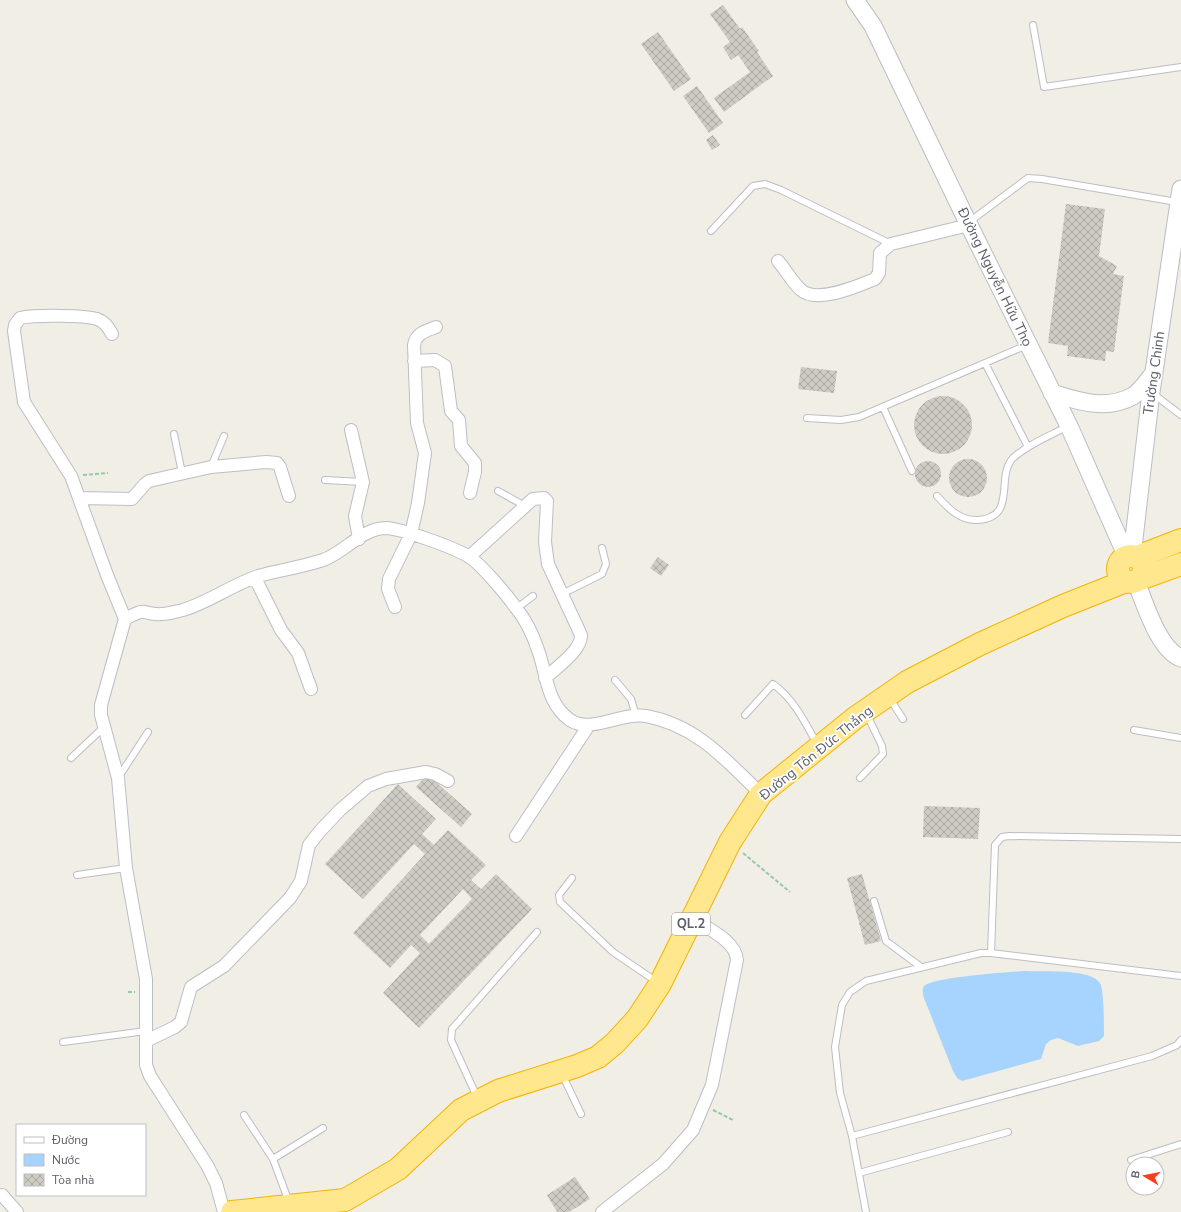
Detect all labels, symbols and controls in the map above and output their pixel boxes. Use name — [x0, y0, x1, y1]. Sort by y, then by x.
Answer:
street label: Đường Nguyễn Hữu Thọ — [953, 203, 1037, 350]
street label: Trường Chinh — [1139, 330, 1169, 416]
street label: Đường Tôn Đức Thắng — [755, 701, 877, 805]
road number: QL.2 — [672, 913, 710, 935]
legend — [16, 1124, 146, 1196]
text: Đường — [51, 1132, 88, 1148]
text: Nước — [52, 1152, 80, 1168]
north arrow — [1125, 1156, 1165, 1196]
text: B — [1128, 1169, 1144, 1179]
text: Tòa nhà — [52, 1172, 94, 1188]

